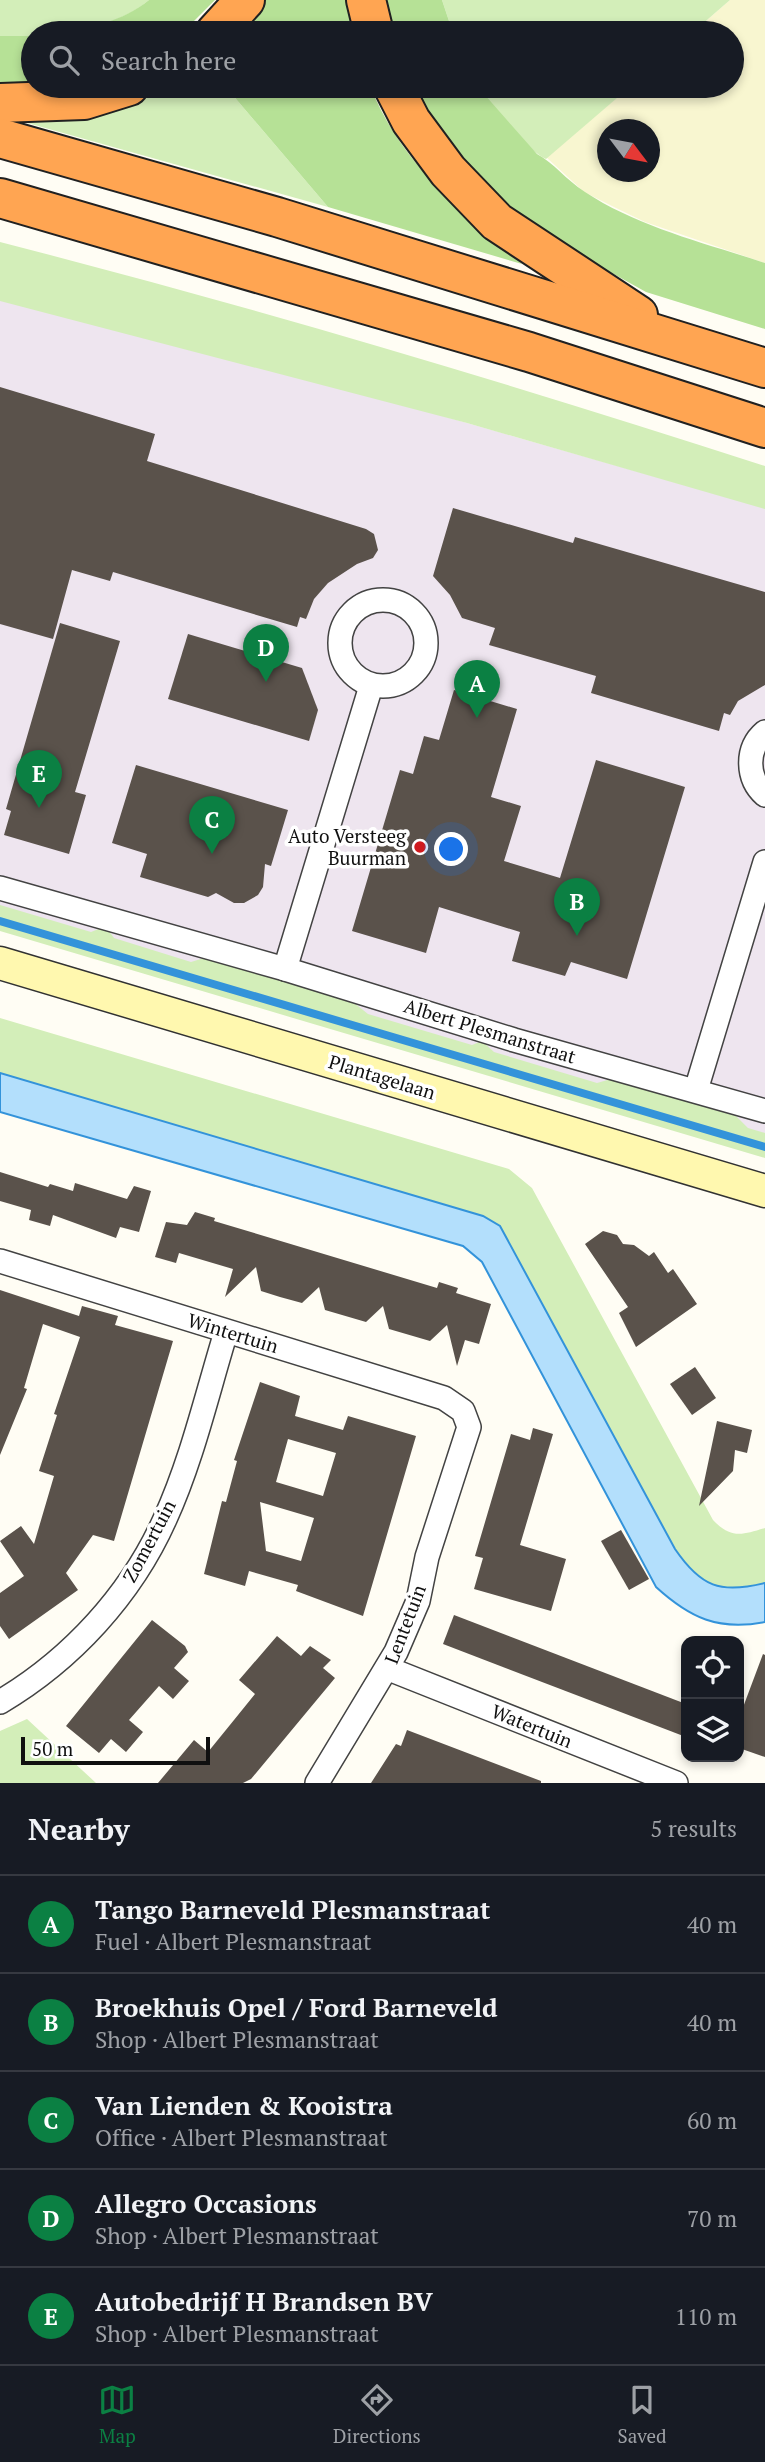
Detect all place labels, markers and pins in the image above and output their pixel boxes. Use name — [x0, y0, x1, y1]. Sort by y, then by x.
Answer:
pin: D — [243, 624, 289, 682]
pin: A — [454, 660, 500, 718]
pin: E — [16, 750, 62, 808]
pin: C — [189, 796, 235, 854]
place label: Auto Versteeg Buurman — [288, 823, 407, 870]
marker: Auto Versteeg Buurman — [412, 839, 428, 855]
pin: B — [554, 878, 600, 936]

